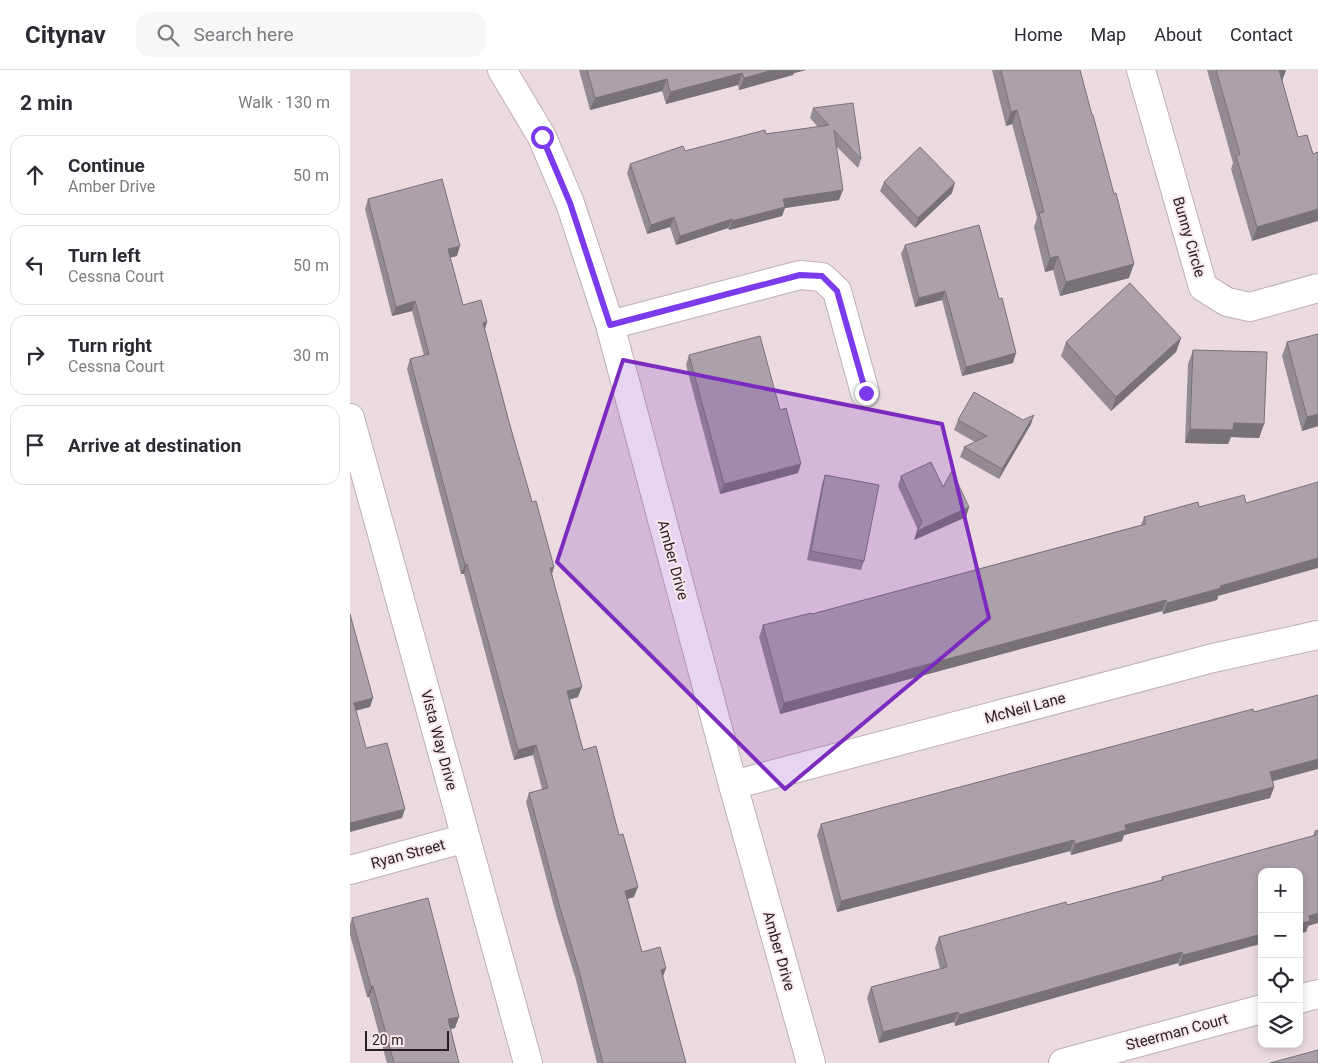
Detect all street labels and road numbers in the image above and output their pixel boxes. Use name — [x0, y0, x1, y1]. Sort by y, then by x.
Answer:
street label: Bunny Circle — [1169, 195, 1209, 279]
street label: Amber Drive — [654, 518, 692, 602]
street label: Vista Way Drive — [417, 688, 461, 792]
street label: McNeil Lane — [983, 689, 1068, 727]
street label: Ryan Street — [369, 835, 447, 873]
street label: Amber Drive — [759, 909, 799, 993]
street label: Steerman Court — [1124, 1010, 1230, 1054]

